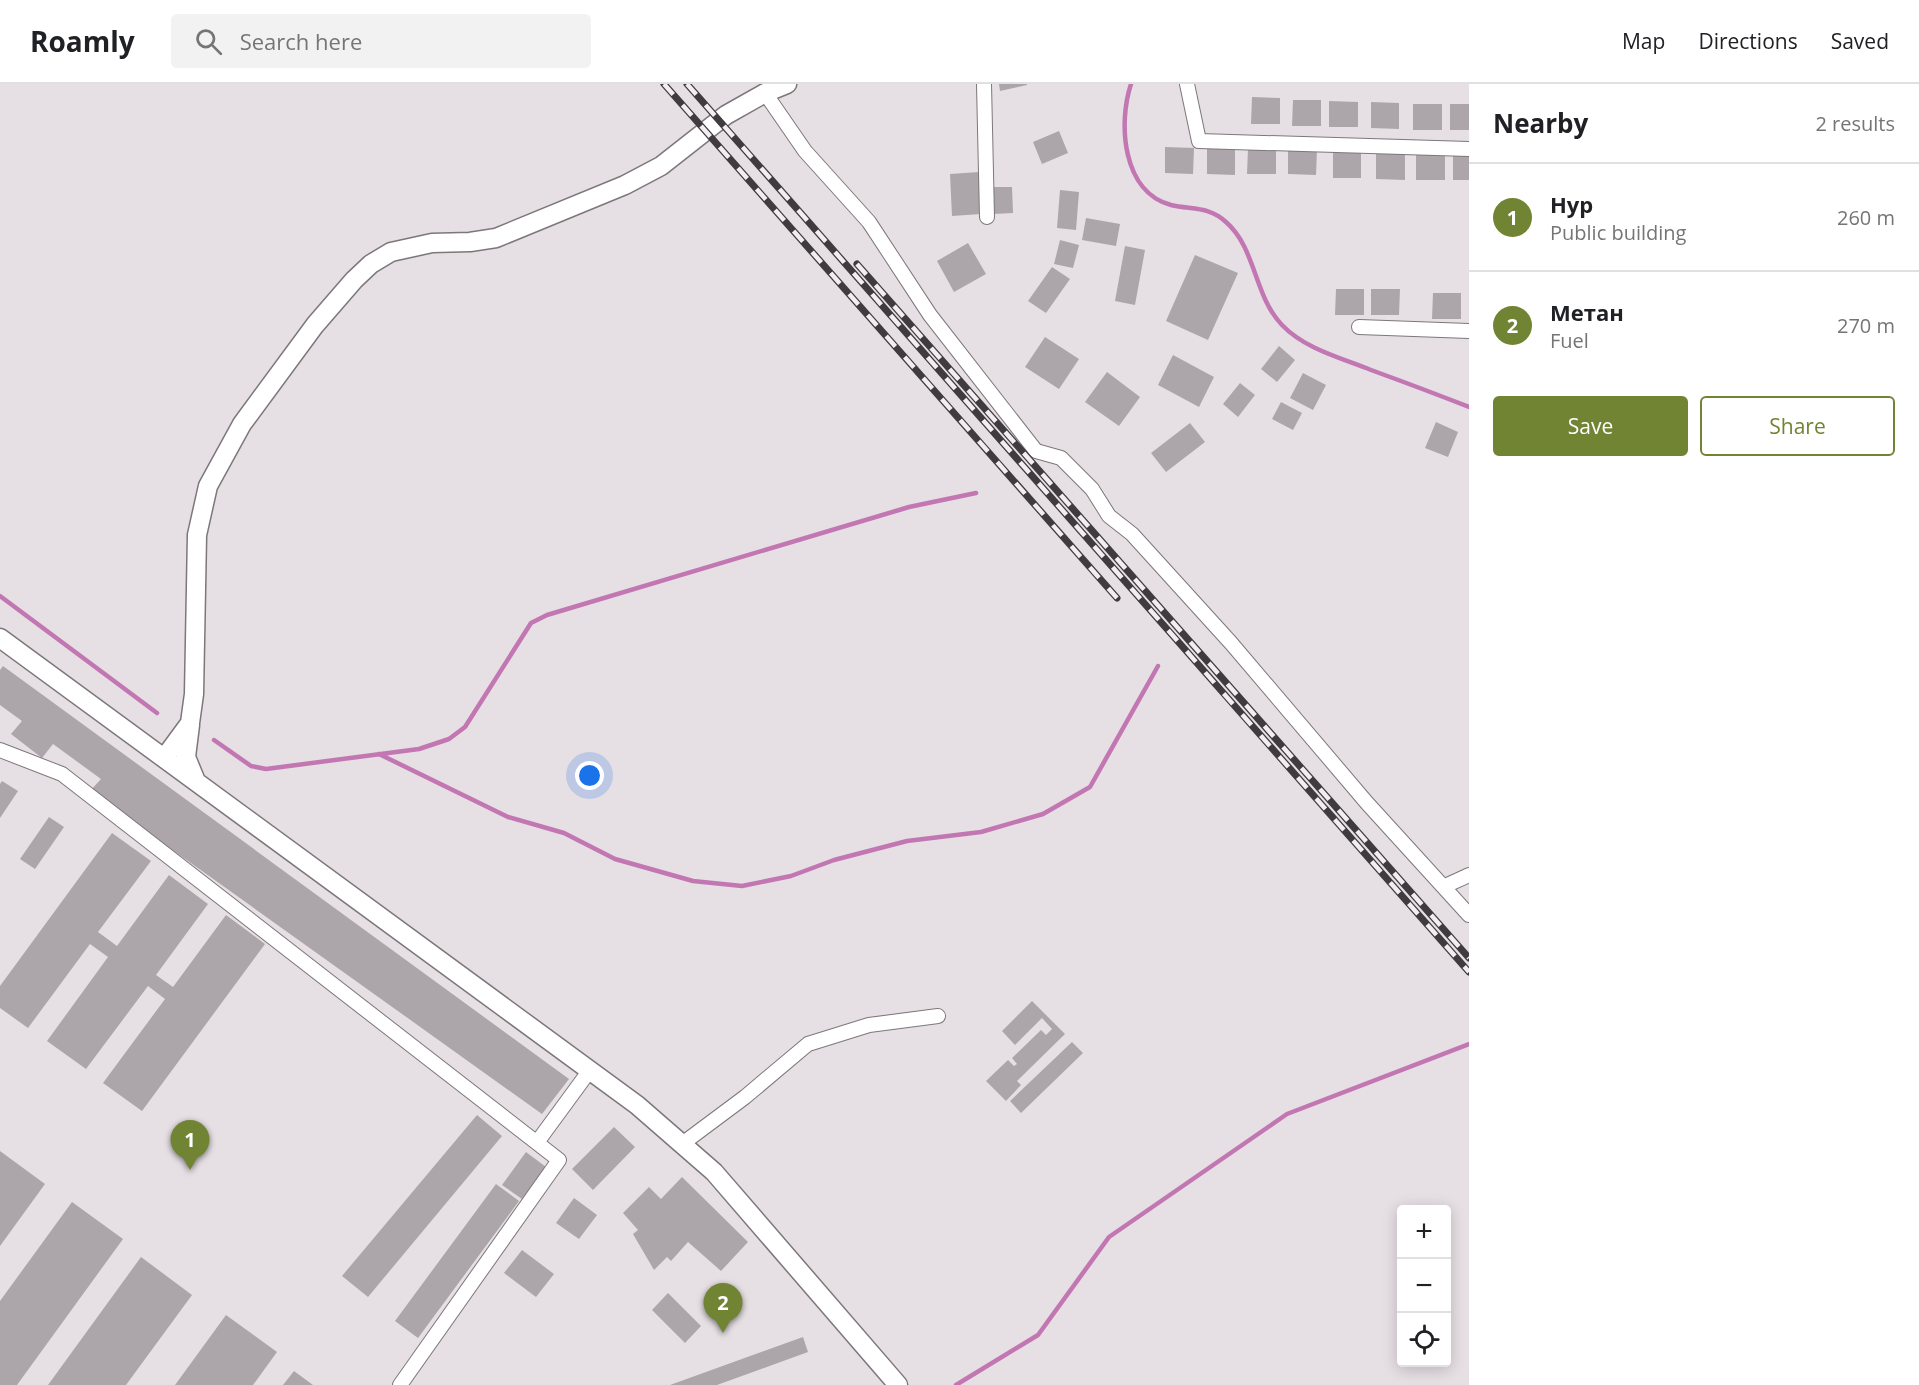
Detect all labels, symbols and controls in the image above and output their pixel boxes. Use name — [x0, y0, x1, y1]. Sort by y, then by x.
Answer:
search box — [171, 14, 591, 68]
text: Roamly — [30, 22, 135, 60]
icon: search — [192, 25, 225, 58]
text: Search here — [240, 26, 362, 56]
text: Map — [1622, 27, 1665, 55]
text: Directions — [1698, 27, 1798, 55]
text: Saved — [1831, 27, 1889, 55]
text: Nearby — [1493, 105, 1588, 141]
text: 2 results — [1815, 110, 1895, 137]
text: Нур — [1550, 189, 1593, 219]
text: 1 — [1507, 204, 1518, 231]
text: 260 m — [1837, 204, 1895, 231]
text: Public building — [1550, 219, 1686, 246]
text: Метан — [1550, 297, 1624, 327]
text: 2 — [1507, 312, 1518, 339]
text: 270 m — [1837, 312, 1895, 339]
text: Fuel — [1550, 327, 1589, 354]
button: Save — [1493, 396, 1688, 456]
button: Share — [1700, 396, 1895, 456]
your location — [575, 761, 604, 790]
pin: 1 — [170, 1120, 210, 1170]
map controls — [1397, 1205, 1451, 1367]
button: + — [1397, 1205, 1451, 1259]
button: − — [1397, 1259, 1451, 1313]
pin: 2 — [704, 1284, 742, 1333]
button: locate — [1397, 1313, 1451, 1367]

